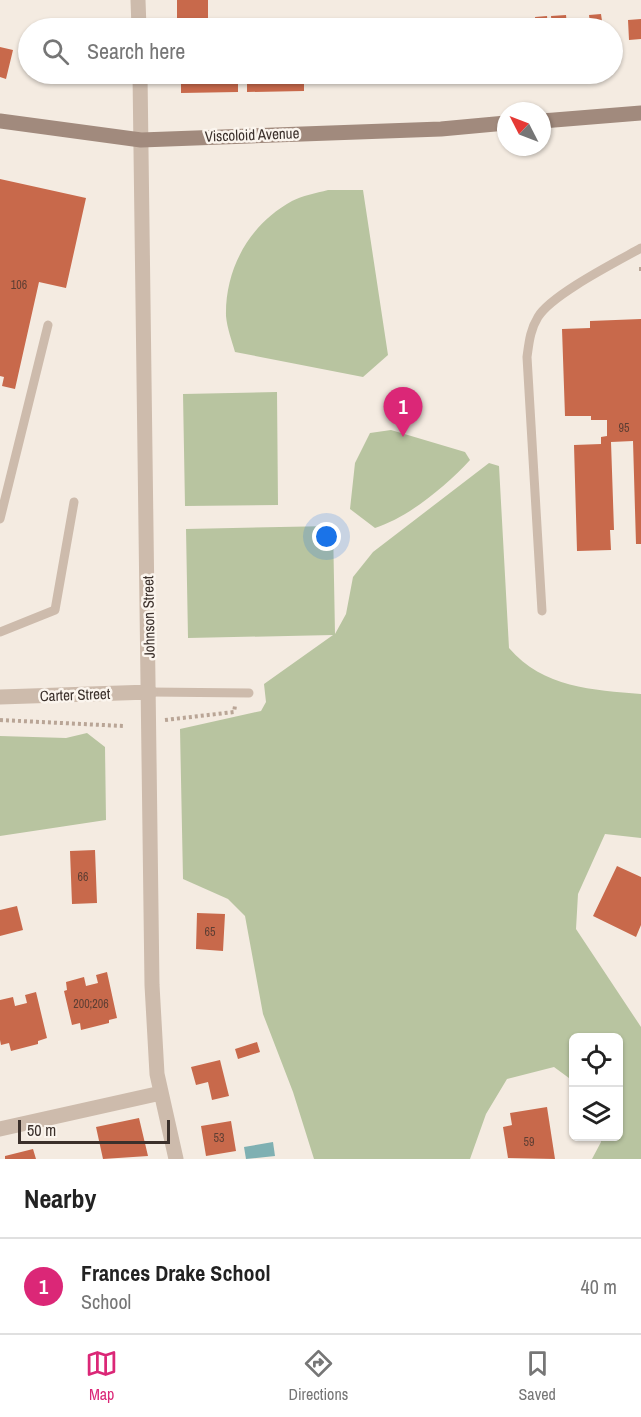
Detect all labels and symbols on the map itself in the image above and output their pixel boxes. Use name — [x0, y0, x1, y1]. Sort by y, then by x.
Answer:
north arrow — [497, 102, 551, 156]
street label: Viscoloid Avenue — [204, 122, 300, 147]
house number: 106 — [11, 277, 27, 293]
pin: 1 — [384, 388, 422, 437]
house number: 95 — [619, 420, 630, 436]
your location — [312, 522, 341, 551]
street label: Johnson Street — [137, 575, 160, 659]
street label: Carter Street — [39, 683, 111, 706]
house number: 66 — [78, 869, 88, 885]
house number: 65 — [205, 924, 216, 940]
house number: 200;206 — [73, 996, 109, 1012]
scale bar — [18, 1117, 170, 1144]
house number: 53 — [214, 1130, 224, 1146]
house number: 59 — [524, 1134, 534, 1150]

